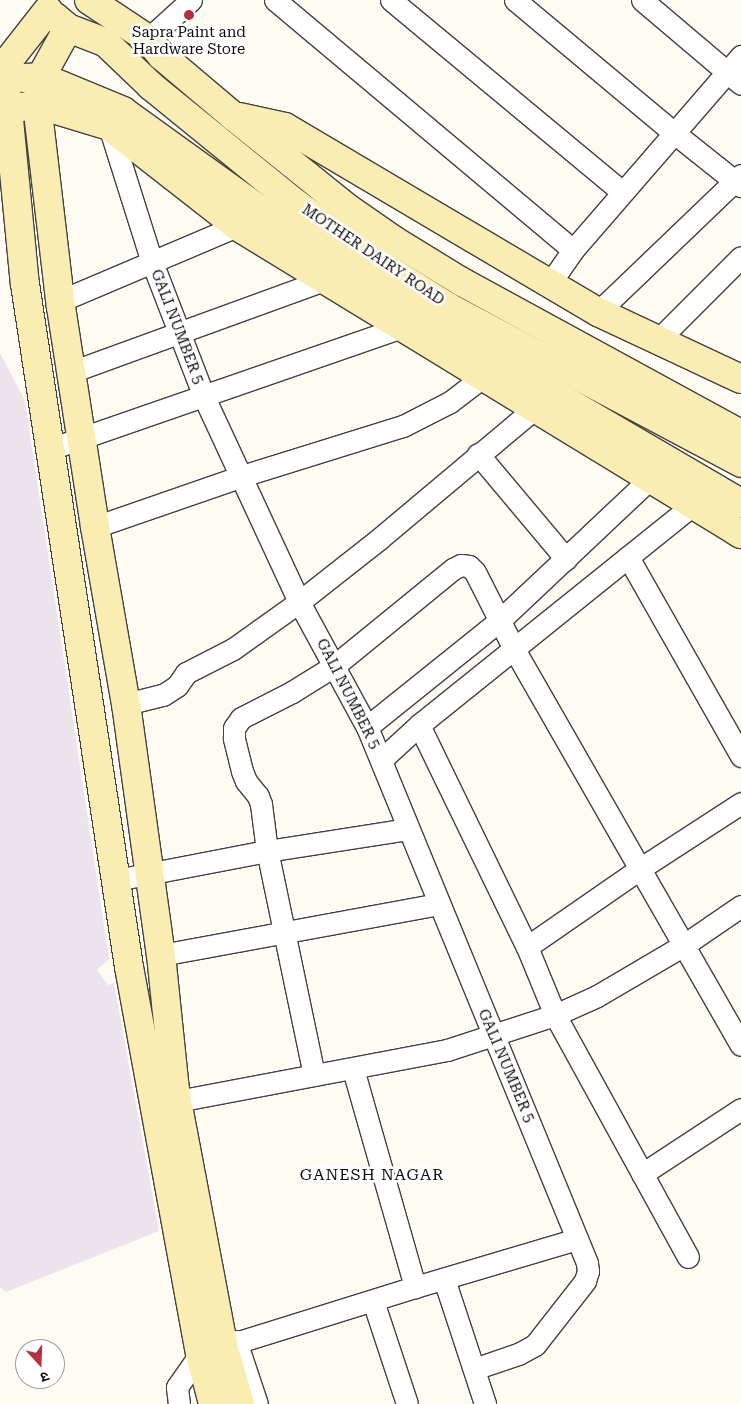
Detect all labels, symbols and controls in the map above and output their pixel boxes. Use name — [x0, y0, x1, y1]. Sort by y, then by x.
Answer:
marker: Sapra Paint and Hardware Store — [183, 9, 195, 21]
place label: Sapra Paint and Hardware Store — [132, 23, 246, 58]
street label: MOTHER DAIRY ROAD — [299, 201, 447, 309]
street label: GALI NUMBER 5 — [147, 267, 207, 387]
street label: GALI NUMBER 5 — [312, 636, 384, 752]
street label: GALI NUMBER 5 — [474, 1007, 538, 1125]
district label: GANESH NAGAR — [298, 1165, 446, 1185]
north arrow — [15, 1339, 65, 1389]
text: उ — [38, 1368, 51, 1386]

